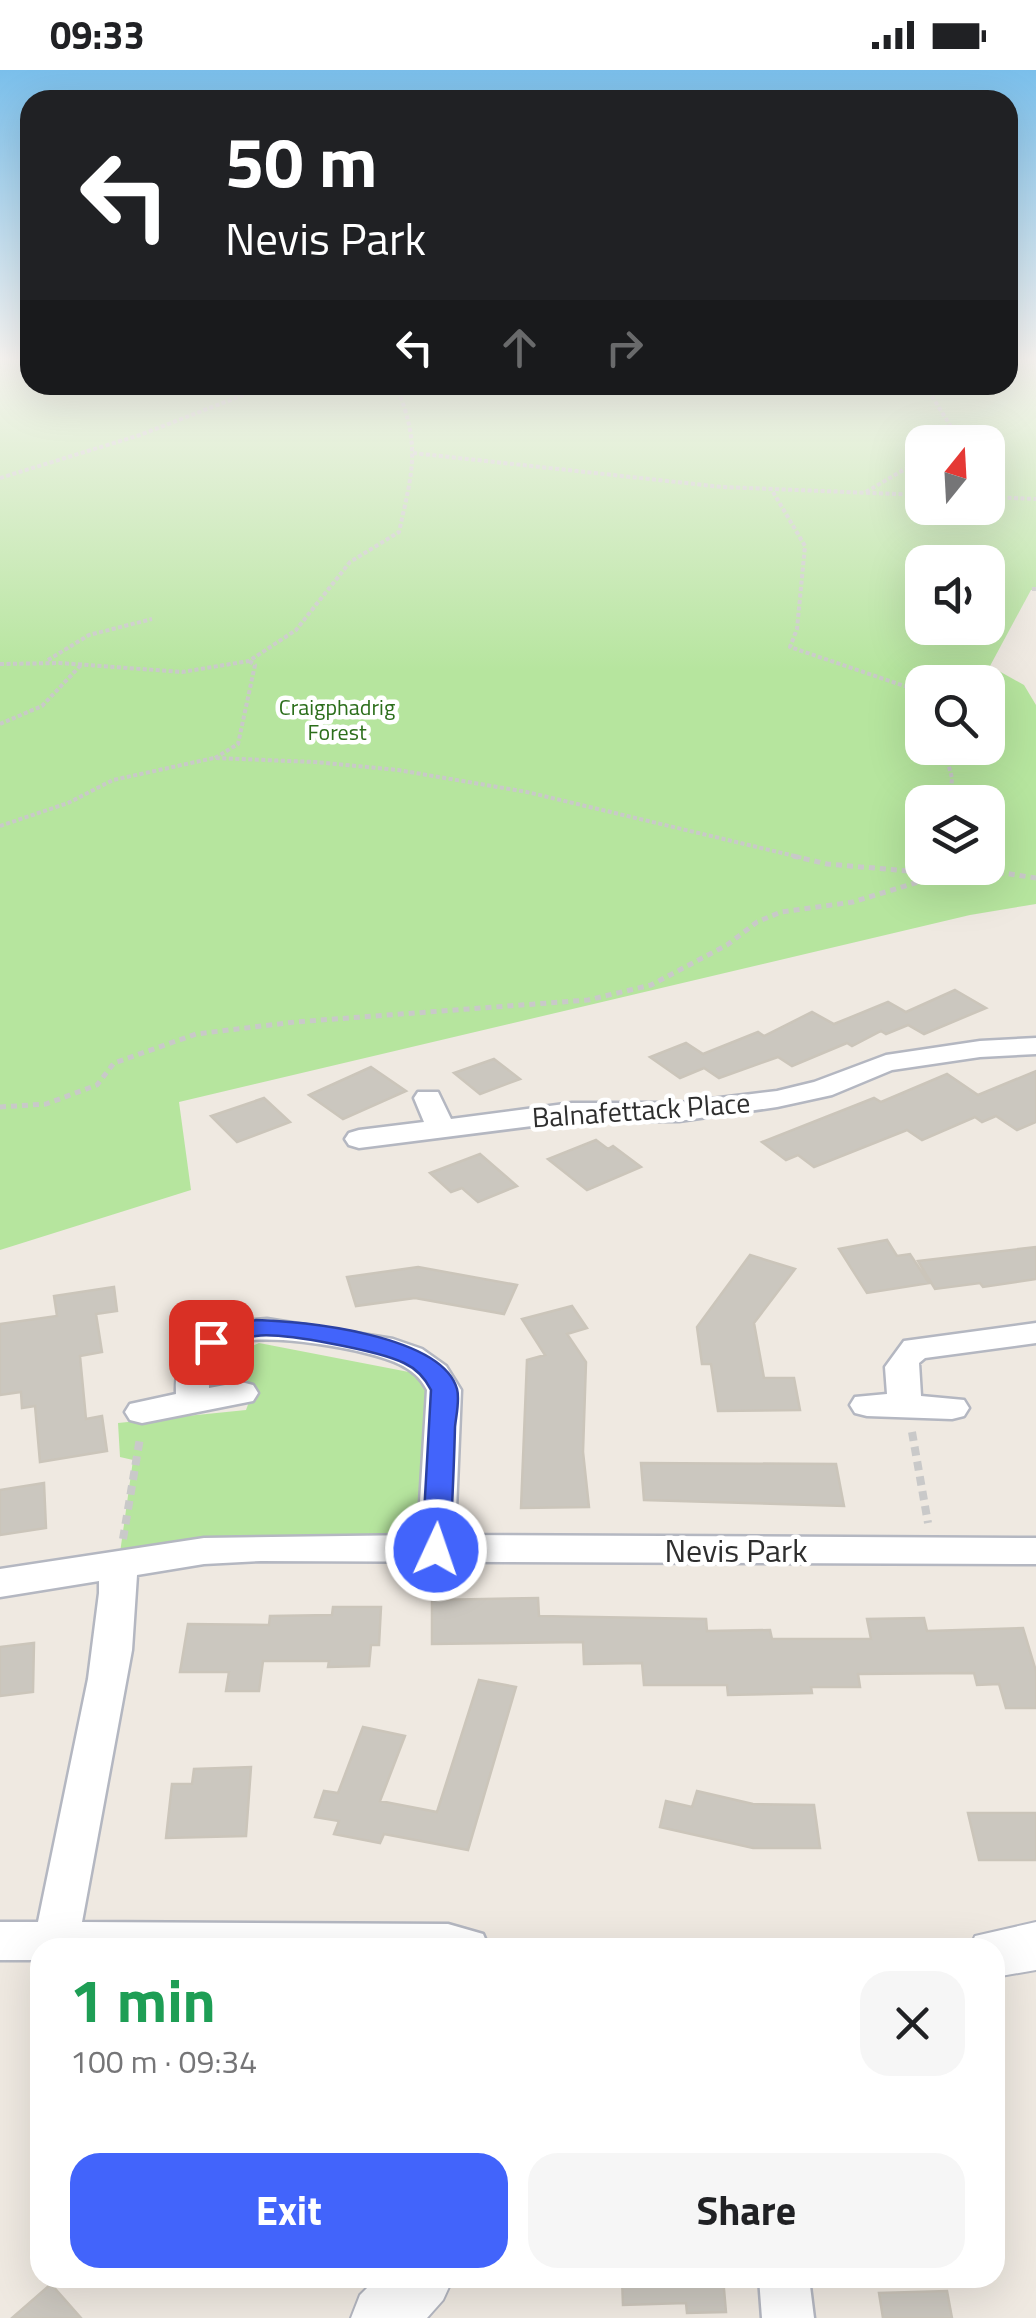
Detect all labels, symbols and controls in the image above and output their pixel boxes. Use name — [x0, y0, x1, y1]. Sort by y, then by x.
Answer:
text: 09:33 — [50, 6, 145, 64]
text: 50 m — [225, 108, 378, 214]
icon: left — [60, 130, 190, 260]
text: Nevis Park — [225, 204, 426, 272]
icon: left — [387, 320, 442, 375]
icon: ahead — [492, 320, 547, 375]
icon: right — [597, 320, 652, 375]
north arrow — [905, 425, 1005, 525]
map controls — [905, 425, 1005, 885]
button: sound — [905, 545, 1005, 645]
button: search — [905, 665, 1005, 765]
park label: Craigphadrig Forest — [279, 690, 395, 749]
button: layers — [905, 785, 1005, 885]
street label: Balnafettack Place — [530, 1080, 752, 1139]
pin — [169, 1300, 254, 1385]
icon: arrive — [184, 1315, 239, 1370]
position arrow — [384, 1498, 488, 1602]
street label: Nevis Park — [665, 1526, 807, 1574]
text: 1 min — [70, 1954, 216, 2045]
button: close — [860, 1971, 965, 2076]
text: 100 m · 09:34 — [70, 2037, 257, 2085]
button: Exit — [70, 2153, 508, 2268]
button: Share — [528, 2153, 965, 2268]

